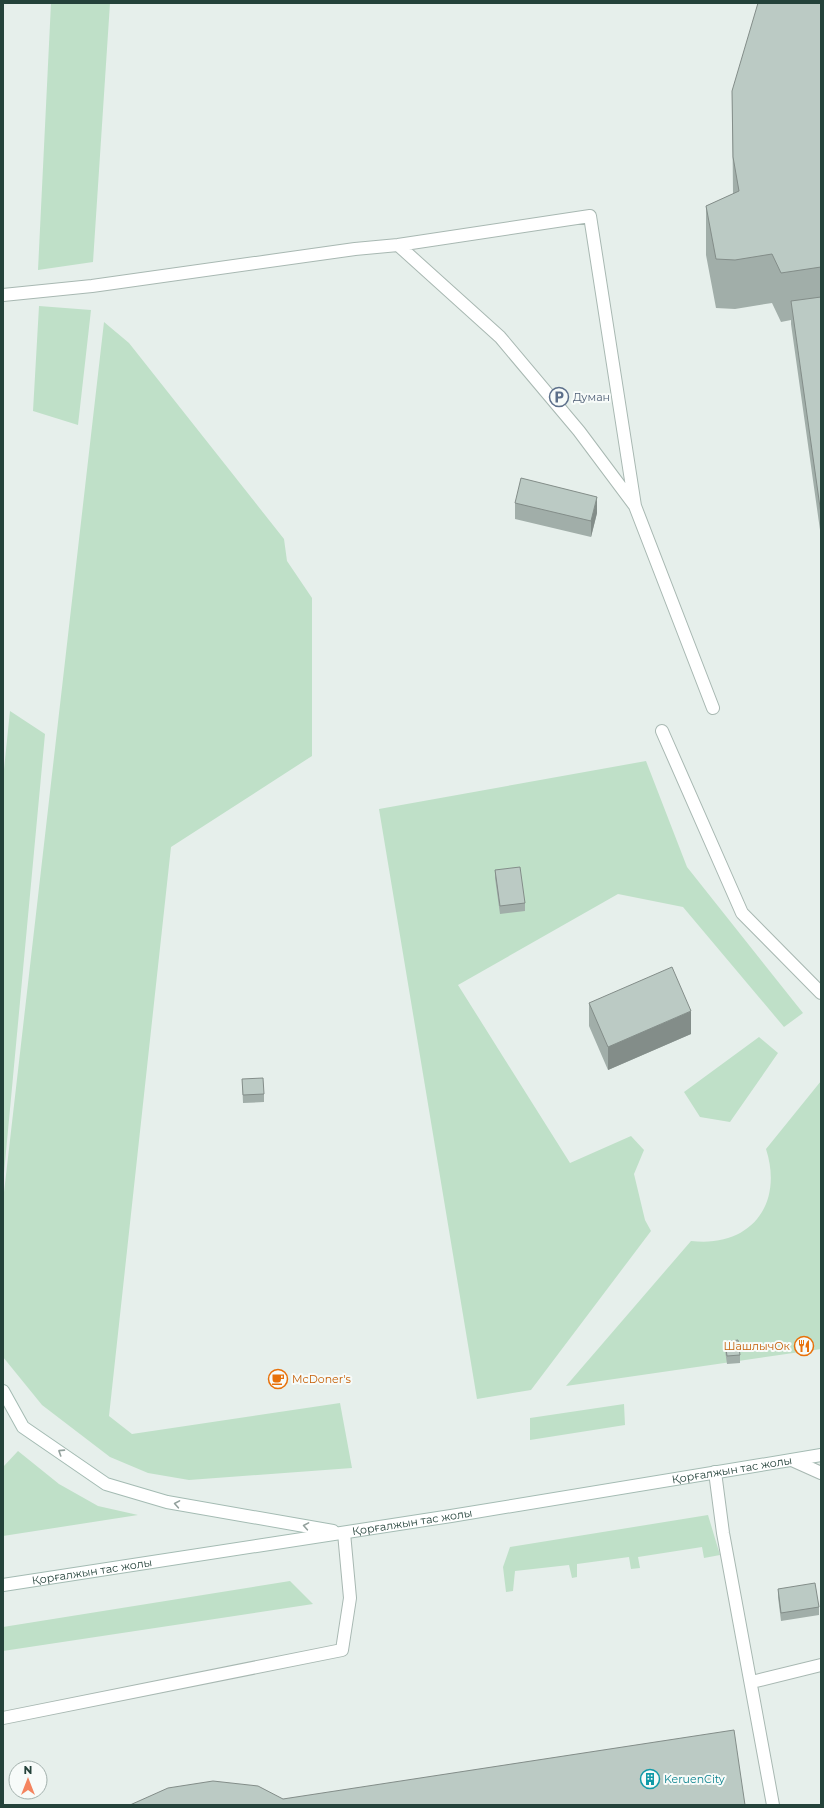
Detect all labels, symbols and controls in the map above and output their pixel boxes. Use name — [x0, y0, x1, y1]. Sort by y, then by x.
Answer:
parking icon: Думан — [548, 386, 570, 408]
place label: Думан — [573, 390, 610, 404]
restaurant icon: ШашлычОк — [793, 1335, 815, 1357]
place label: ШашлычОк — [723, 1339, 791, 1353]
cafe icon: McDoner's — [267, 1368, 289, 1390]
place label: McDoner's — [292, 1372, 351, 1386]
one-way arrow — [58, 1449, 65, 1456]
street label: Қорғалжын тас жолы — [671, 1453, 793, 1486]
one-way arrow — [174, 1500, 181, 1509]
street label: Қорғалжын тас жолы — [351, 1506, 473, 1538]
one-way arrow — [302, 1523, 309, 1531]
street label: Қорғалжын тас жолы — [31, 1555, 153, 1587]
north arrow — [8, 1760, 48, 1800]
text: N — [24, 1763, 32, 1777]
building icon: KeruenCity — [639, 1768, 661, 1790]
place label: KeruenCity — [664, 1772, 725, 1786]

